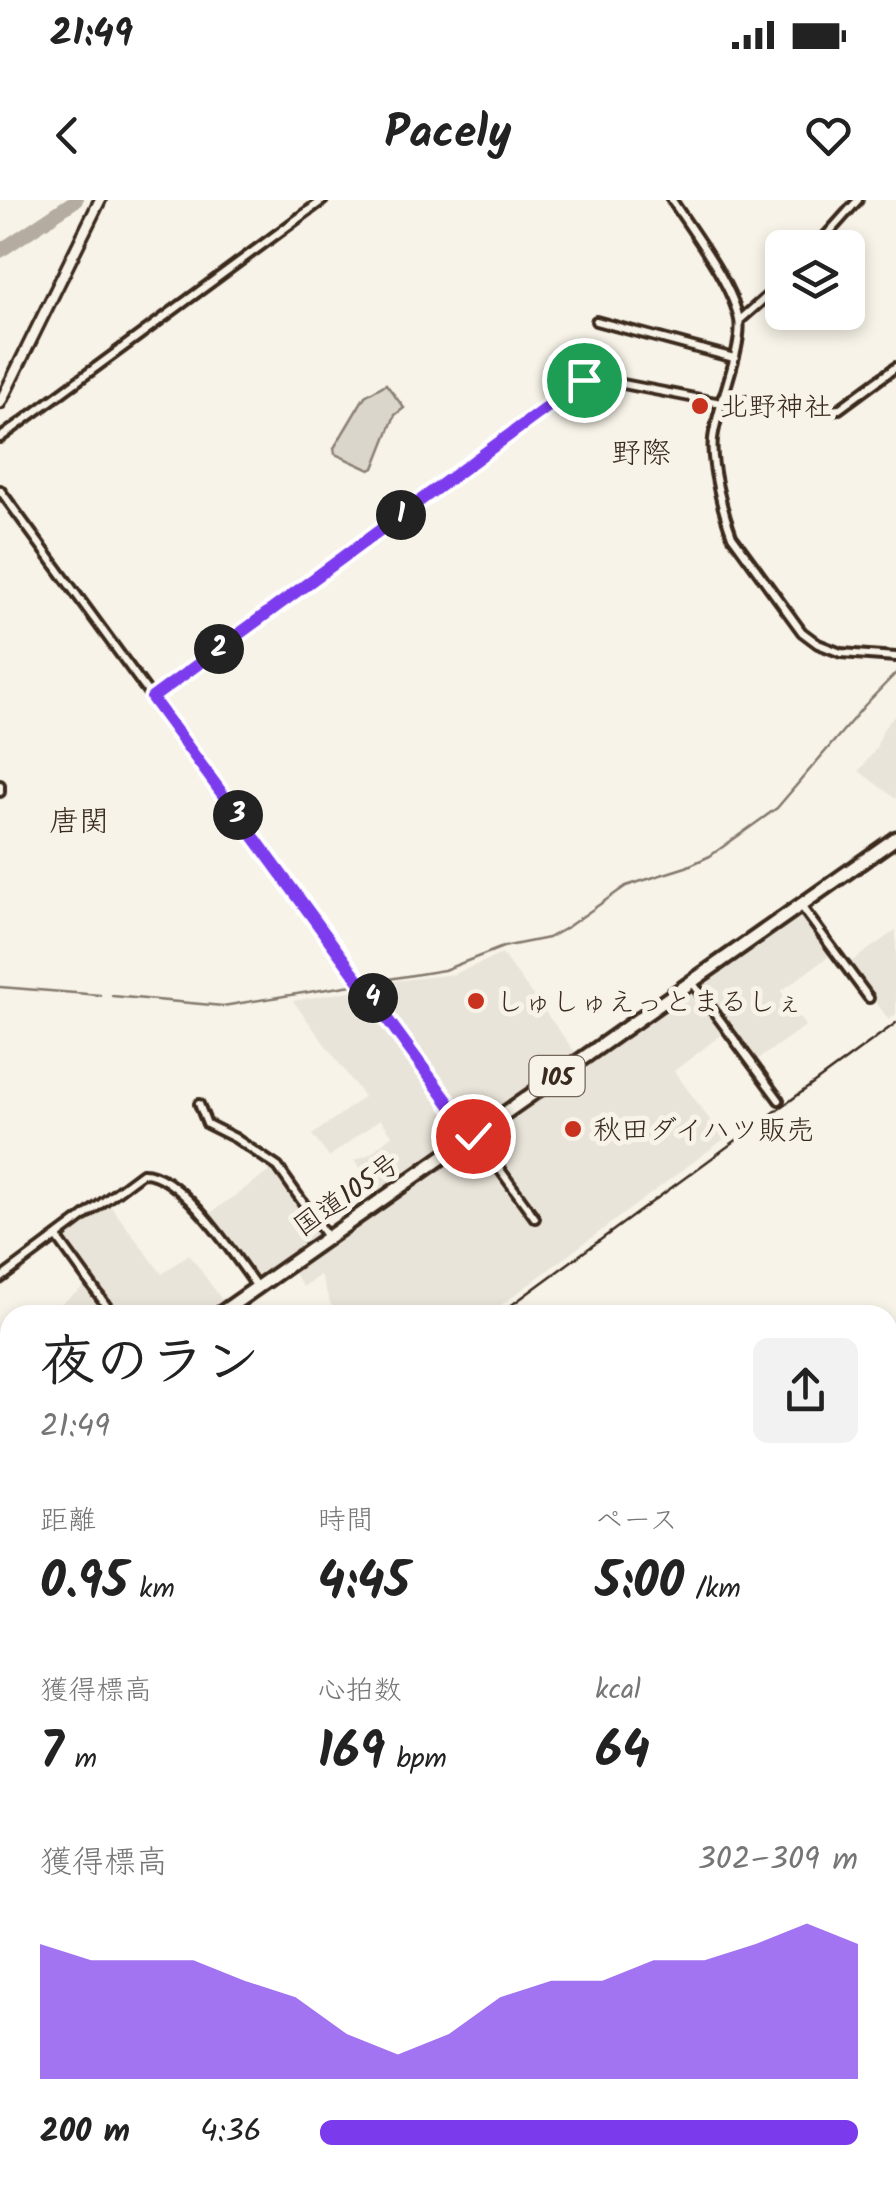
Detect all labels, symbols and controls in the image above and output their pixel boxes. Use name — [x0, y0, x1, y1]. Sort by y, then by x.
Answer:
text: 21:49 — [50, 5, 133, 65]
text: Pacely — [385, 99, 512, 171]
icon: back — [40, 108, 95, 163]
icon: heart — [801, 108, 856, 163]
map controls — [765, 230, 865, 330]
button: layers — [765, 230, 865, 330]
pin — [542, 338, 627, 423]
icon: arrive — [557, 353, 612, 408]
place label: 北野神社 — [720, 386, 832, 431]
marker: 北野神社 — [689, 395, 711, 417]
district label: 野際 — [611, 431, 671, 479]
pin: 1 — [376, 490, 426, 540]
text: 1 — [397, 492, 405, 537]
pin: 2 — [194, 624, 244, 674]
text: 2 — [211, 626, 227, 671]
pin: 3 — [213, 790, 263, 840]
text: 3 — [230, 792, 246, 837]
district label: 唐関 — [49, 799, 109, 847]
pin: 4 — [348, 973, 398, 1023]
text: 4 — [365, 975, 381, 1020]
place label: しゅしゅえっとまるしぇ — [496, 981, 804, 1026]
marker: しゅしゅえっとまるしぇ — [465, 990, 487, 1012]
road number: 105 — [530, 1056, 584, 1096]
pin — [431, 1094, 516, 1179]
icon: check — [446, 1109, 501, 1164]
place label: 秋田ダイハツ販売 — [593, 1109, 814, 1154]
marker: 秋田ダイハツ販売 — [562, 1118, 584, 1140]
street label: 国道105号 — [285, 1143, 410, 1249]
text: 夜のラン — [40, 1321, 260, 1408]
button: share — [753, 1338, 858, 1443]
text: 21:49 — [40, 1402, 110, 1453]
text: 距離 — [40, 1499, 96, 1544]
text: 時間 — [318, 1499, 374, 1544]
text: ペース — [595, 1499, 678, 1544]
text: 0.95 — [40, 1544, 128, 1624]
text: 4:45 — [318, 1544, 410, 1624]
text: 5:00 — [595, 1544, 684, 1624]
text: km — [128, 1567, 175, 1612]
text: /km — [684, 1567, 741, 1612]
text: kcal — [595, 1668, 641, 1713]
text: 獲得標高 — [40, 1669, 152, 1714]
text: 心拍数 — [318, 1669, 402, 1714]
text: 64 — [595, 1713, 650, 1793]
text: 7 — [40, 1714, 64, 1794]
text: 169 — [318, 1714, 385, 1794]
text: m — [64, 1737, 97, 1782]
text: bpm — [385, 1737, 447, 1782]
text: 302–309 m — [697, 1835, 858, 1886]
text: 獲得標高 — [40, 1838, 168, 1889]
text: 200 m — [40, 2107, 130, 2158]
text: 4:36 — [200, 2107, 262, 2158]

